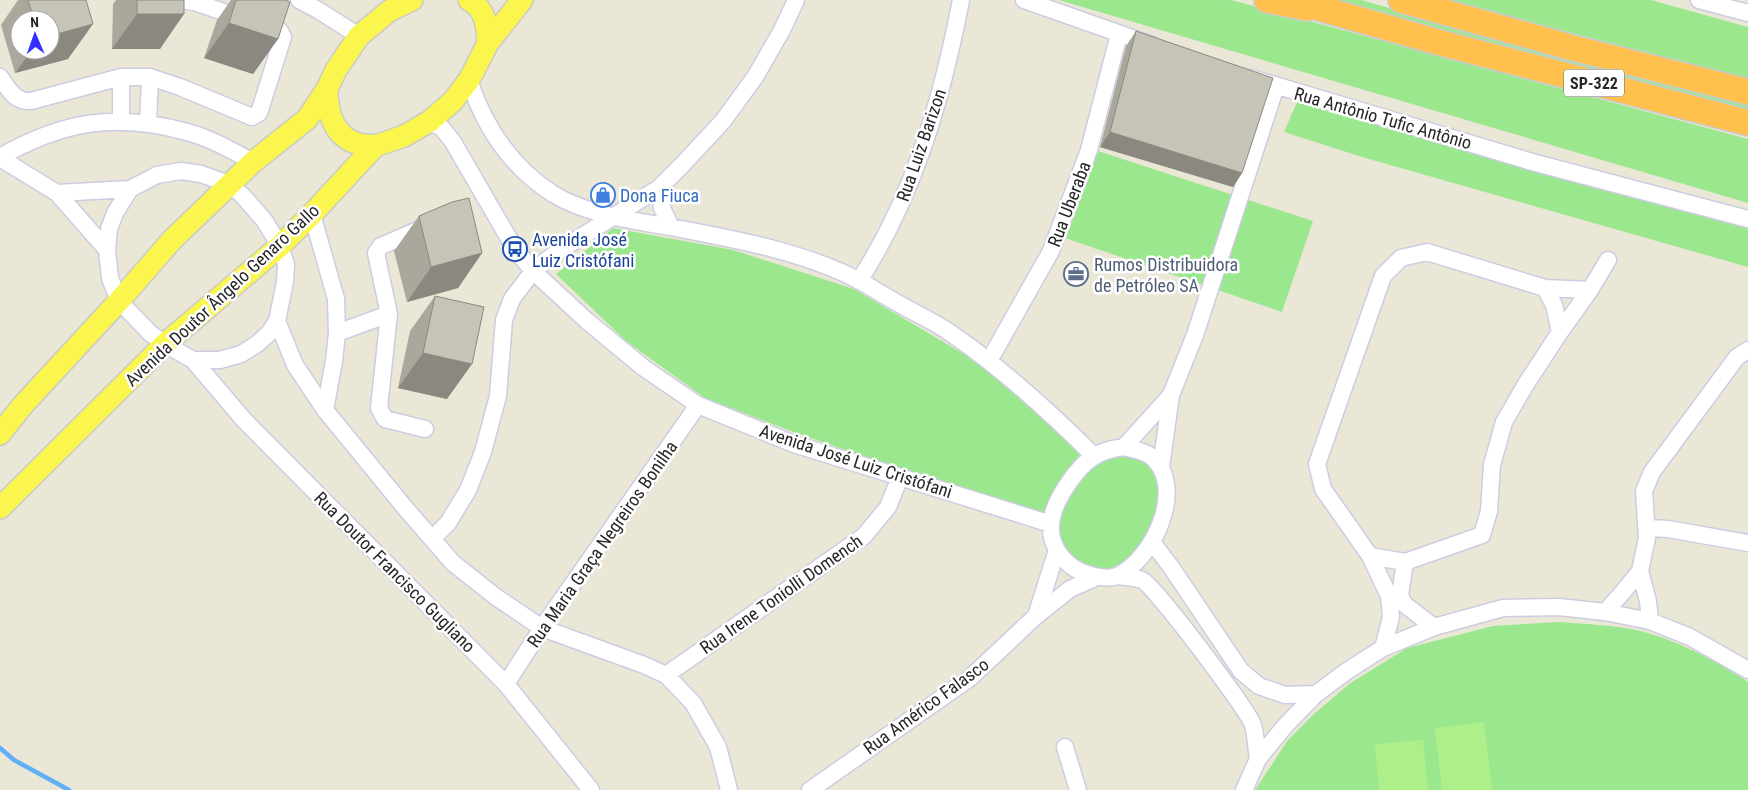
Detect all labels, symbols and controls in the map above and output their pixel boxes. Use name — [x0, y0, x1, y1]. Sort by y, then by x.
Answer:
north arrow — [10, 10, 60, 60]
text: N — [30, 14, 39, 30]
road number: SP-322 — [1564, 70, 1624, 96]
street label: Rua Antônio Tufic Antônio — [1292, 83, 1474, 153]
street label: Rua Luiz Barizon — [892, 86, 950, 204]
street label: Rua Uberaba — [1043, 158, 1095, 250]
shop icon: Dona Fiuca — [590, 182, 616, 208]
place label: Dona Fiuca — [620, 185, 699, 206]
street label: Avenida Doutor Ângelo Genaro Gallo — [121, 200, 323, 390]
place label: Avenida José Luiz Cristófani — [532, 229, 634, 271]
bus stop icon: Avenida José Luiz Cristófani — [502, 236, 528, 262]
place label: Rumos Distribuidora de Petróleo SA — [1094, 254, 1238, 296]
office icon: Rumos Distribuidora de Petróleo SA — [1063, 261, 1089, 287]
street label: Avenida José Luiz Cristófani — [757, 420, 955, 502]
street label: Rua Maria Graça Negreiros Bonilha — [522, 437, 682, 651]
street label: Rua Doutor Francisco Gugliano — [310, 487, 480, 657]
street label: Rua Irene Toniolli Domench — [696, 530, 866, 658]
street label: Rua Américo Falasco — [859, 653, 993, 759]

